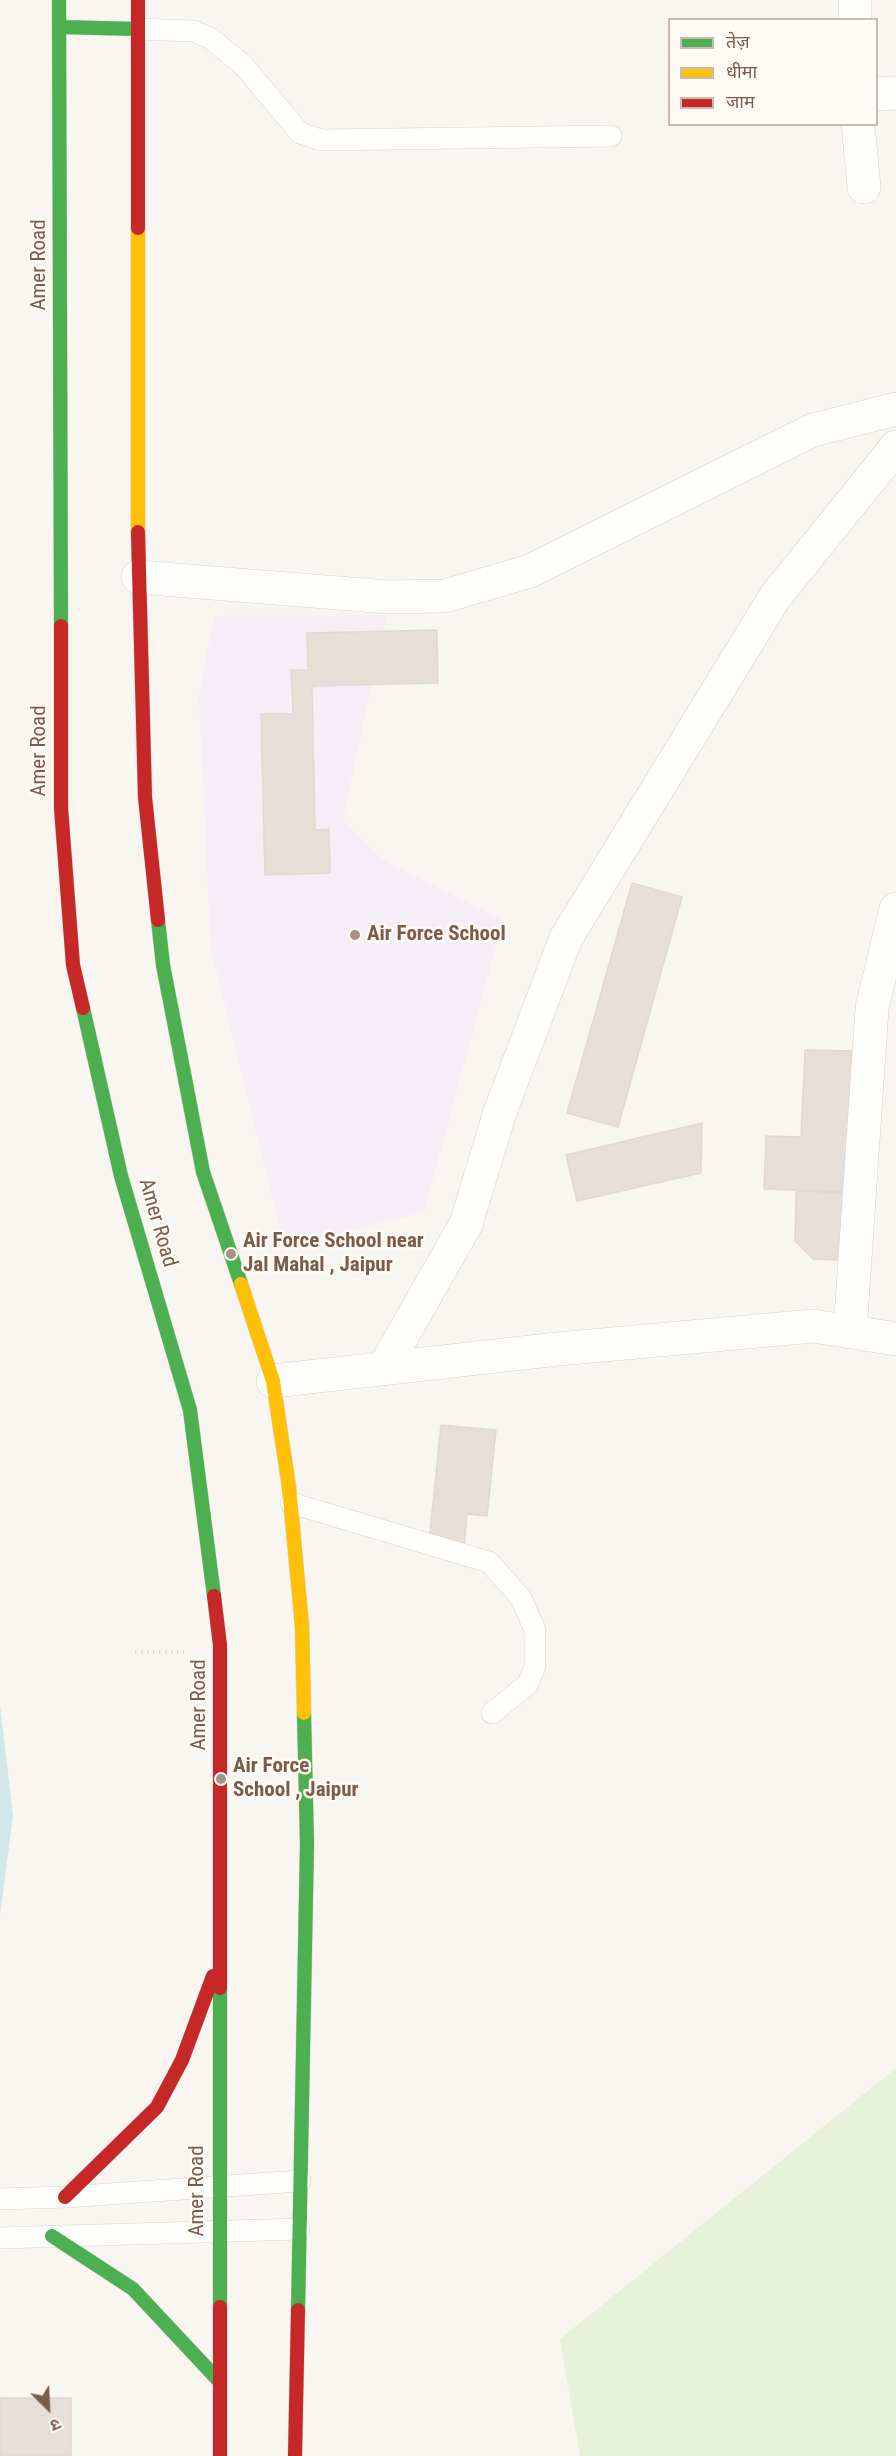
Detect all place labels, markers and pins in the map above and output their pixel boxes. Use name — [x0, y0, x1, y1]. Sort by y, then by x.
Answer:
place label: Air Force School — [367, 922, 506, 948]
marker: Air Force School — [348, 928, 362, 942]
place label: Air Force School near Jal Mahal , Jaipur — [243, 1229, 424, 1279]
marker: Air Force School near Jal Mahal , Jaipur — [224, 1247, 238, 1261]
place label: Air Force School , Jaipur — [233, 1754, 358, 1804]
marker: Air Force School , Jaipur — [214, 1772, 228, 1786]

